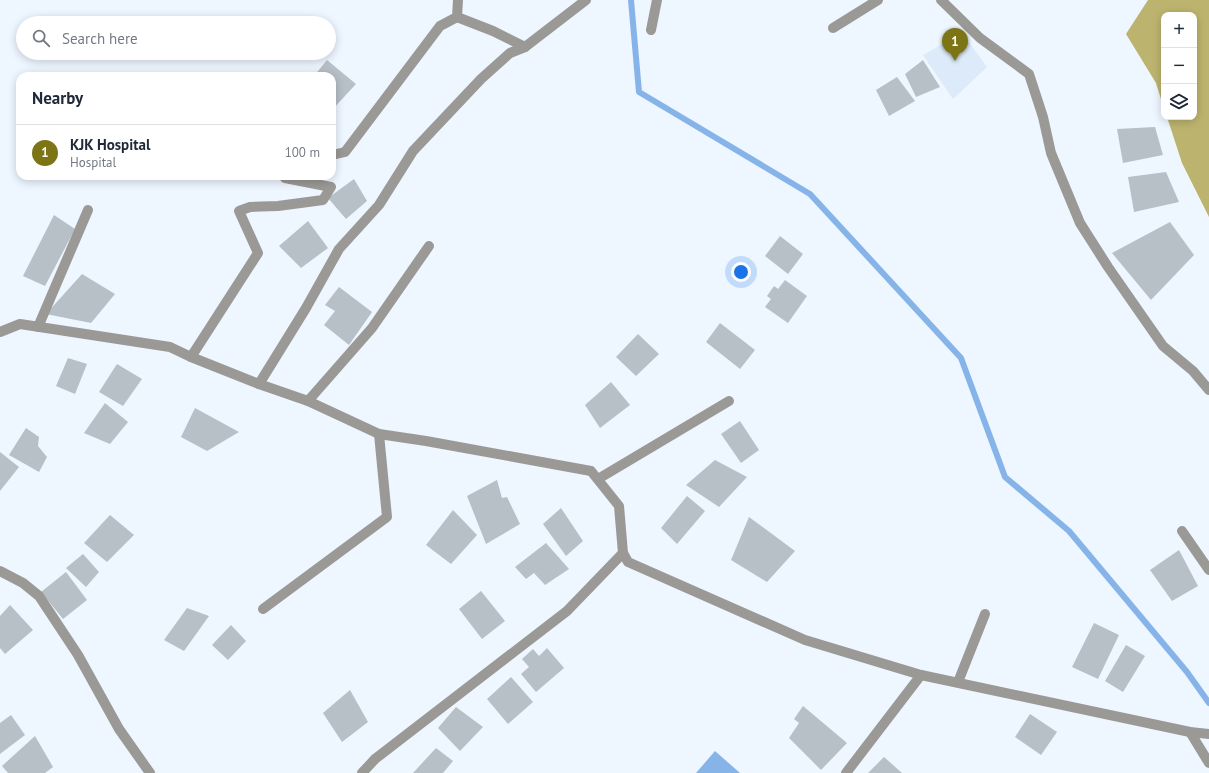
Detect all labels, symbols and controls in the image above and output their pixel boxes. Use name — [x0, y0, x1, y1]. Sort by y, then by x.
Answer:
map controls — [1161, 12, 1197, 120]
button: + — [1161, 12, 1197, 48]
search box — [16, 16, 336, 60]
icon: search — [30, 27, 52, 49]
pin: 1 — [942, 28, 968, 61]
text: Search here — [62, 29, 138, 48]
button: − — [1161, 48, 1197, 84]
button: layers — [1161, 84, 1197, 120]
text: Nearby — [32, 87, 83, 109]
text: KJK Hospital — [70, 135, 150, 154]
text: 1 — [41, 144, 49, 161]
text: 100 m — [285, 144, 320, 161]
text: Hospital — [70, 154, 116, 171]
your location — [731, 262, 751, 282]

